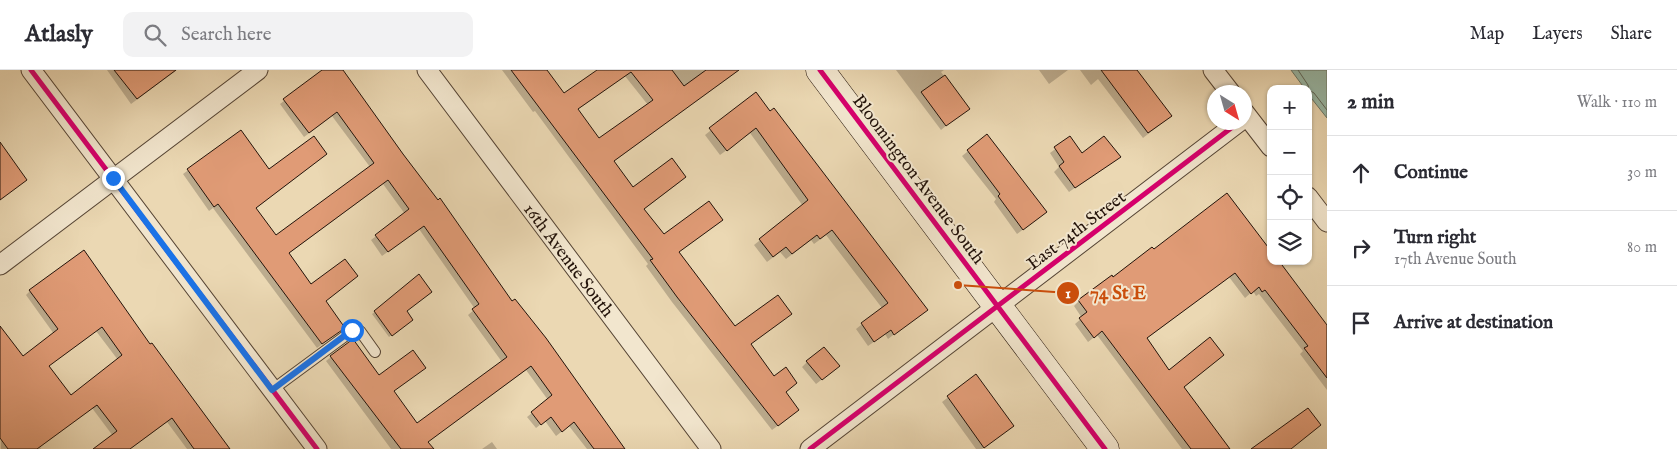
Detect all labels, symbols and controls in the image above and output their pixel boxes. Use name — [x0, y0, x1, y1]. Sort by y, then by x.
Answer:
search box — [123, 12, 473, 57]
text: Atlasly — [25, 19, 93, 50]
icon: search — [141, 21, 169, 49]
text: Search here — [181, 23, 271, 47]
text: Map — [1470, 23, 1504, 46]
text: Layers — [1532, 23, 1583, 46]
text: Share — [1611, 23, 1652, 46]
north arrow — [1207, 85, 1252, 130]
map controls — [1267, 85, 1312, 265]
button: + — [1267, 85, 1312, 130]
text: 2 min — [1347, 89, 1394, 116]
street label: Bloomington Avenue South — [846, 91, 989, 270]
text: Walk · 110 m — [1577, 93, 1657, 113]
button: − — [1267, 130, 1312, 175]
icon: ahead — [1347, 159, 1375, 187]
text: Continue — [1394, 161, 1468, 185]
text: 30 m — [1627, 163, 1657, 183]
route end — [102, 167, 125, 190]
button: locate — [1267, 175, 1312, 220]
street label: East 74th Street — [1023, 186, 1131, 276]
street label: 16th Avenue South — [517, 199, 618, 323]
button: layers — [1267, 220, 1312, 265]
text: Turn right — [1394, 226, 1476, 250]
icon: right — [1347, 234, 1375, 262]
text: 80 m — [1627, 238, 1657, 258]
text: 17th Avenue South — [1394, 250, 1516, 270]
callout: 74 St E — [1055, 276, 1156, 310]
text: 74 St E — [1090, 282, 1146, 306]
text: 1 — [1065, 284, 1071, 303]
icon: arrive — [1347, 309, 1375, 337]
text: Arrive at destination — [1394, 311, 1553, 335]
route start — [341, 319, 364, 342]

